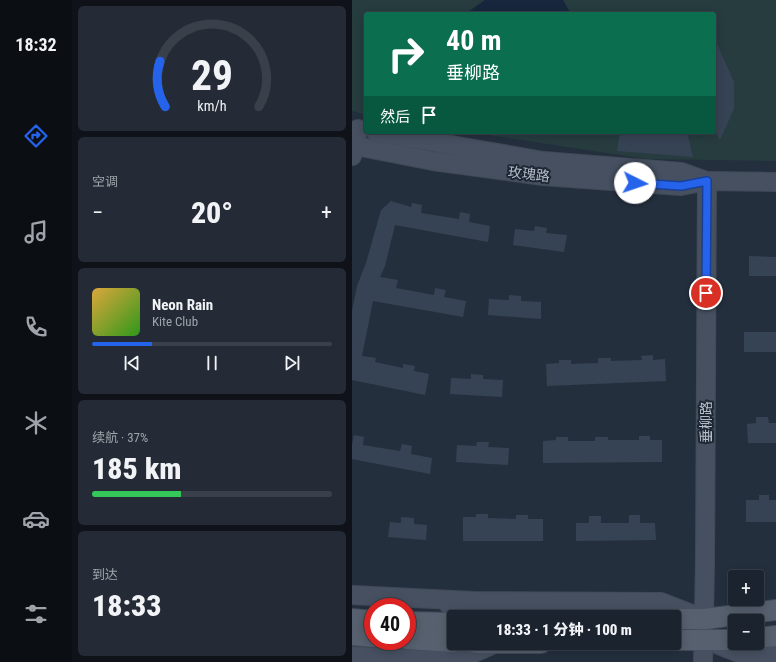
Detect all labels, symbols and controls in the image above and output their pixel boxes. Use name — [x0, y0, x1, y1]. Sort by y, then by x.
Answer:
text: 40 m — [446, 24, 502, 57]
icon: right — [380, 28, 432, 80]
text: 18:32 — [15, 34, 57, 55]
text: 29 — [191, 50, 233, 99]
text: 垂柳路 — [446, 62, 500, 83]
text: km/h — [197, 97, 227, 113]
icon: arrive — [418, 104, 440, 126]
text: 然后 — [380, 108, 410, 126]
icon: directions — [22, 122, 50, 150]
position arrow — [614, 162, 656, 204]
street label: 玫瑰路 — [507, 164, 551, 184]
text: 空调 — [92, 174, 118, 189]
text: 20° — [191, 195, 233, 230]
text: − — [92, 200, 103, 225]
text: + — [321, 200, 332, 225]
icon: music — [22, 218, 50, 246]
pin — [689, 276, 723, 310]
icon: arrive — [695, 282, 717, 304]
text: Neon Rain — [152, 296, 213, 314]
icon: phone — [22, 313, 50, 341]
text: Kite Club — [152, 314, 198, 329]
icon: previous — [121, 352, 143, 374]
icon: pause — [201, 352, 223, 374]
icon: next — [281, 352, 303, 374]
street label: 垂柳路 — [698, 401, 714, 443]
icon: climate — [22, 409, 50, 437]
text: 续航 · 37% — [92, 430, 148, 445]
text: 185 km — [92, 451, 181, 486]
icon: car — [22, 505, 50, 533]
text: 到达 — [92, 567, 118, 582]
map controls — [728, 570, 764, 650]
button: + — [728, 570, 764, 606]
text: 18:33 — [92, 588, 161, 623]
speed limit sign: 40 — [364, 598, 416, 650]
icon: filters — [22, 600, 50, 628]
button: − — [728, 614, 764, 650]
text: 18:33 · 1 分钟 · 100 m — [496, 621, 632, 639]

